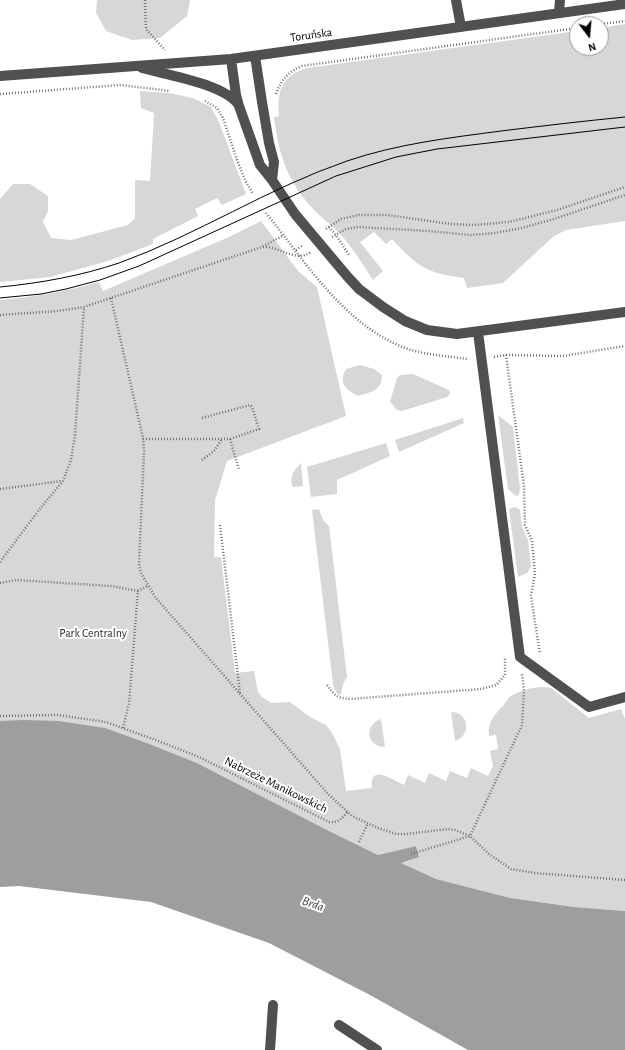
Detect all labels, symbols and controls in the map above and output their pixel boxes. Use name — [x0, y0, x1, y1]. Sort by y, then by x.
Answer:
north arrow — [569, 16, 609, 56]
street label: Toruńska — [289, 25, 333, 45]
text: N — [587, 41, 597, 53]
park label: Park Centralny — [59, 626, 127, 640]
street label: Nabrzeże Manikowskich — [222, 754, 330, 816]
water label: Brda — [300, 893, 326, 915]

